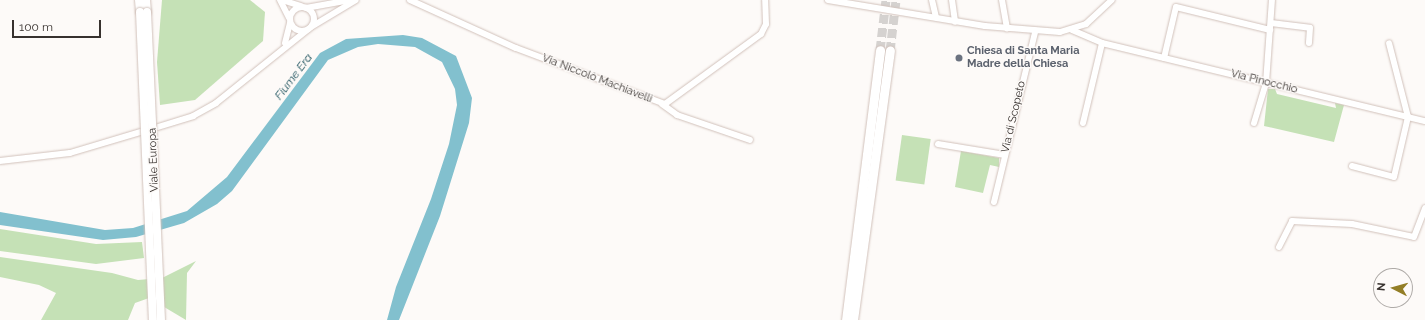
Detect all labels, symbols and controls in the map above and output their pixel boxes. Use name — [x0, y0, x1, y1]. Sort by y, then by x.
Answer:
scale bar — [14, 12, 103, 38]
text: 100 m — [19, 20, 53, 34]
place label: Chiesa di Santa Maria Madre della Chiesa — [967, 45, 1079, 71]
water label: Fiume Era — [272, 51, 316, 103]
street label: Via Niccolò Machiavelli — [540, 52, 654, 106]
marker: Chiesa di Santa Maria Madre della Chiesa — [954, 53, 964, 63]
street label: Via Pinocchio — [1229, 67, 1299, 97]
street label: Via di Scopeto — [999, 80, 1029, 154]
street label: Viale Europa — [146, 128, 162, 192]
north arrow — [1373, 268, 1413, 308]
text: N — [1375, 282, 1388, 292]

